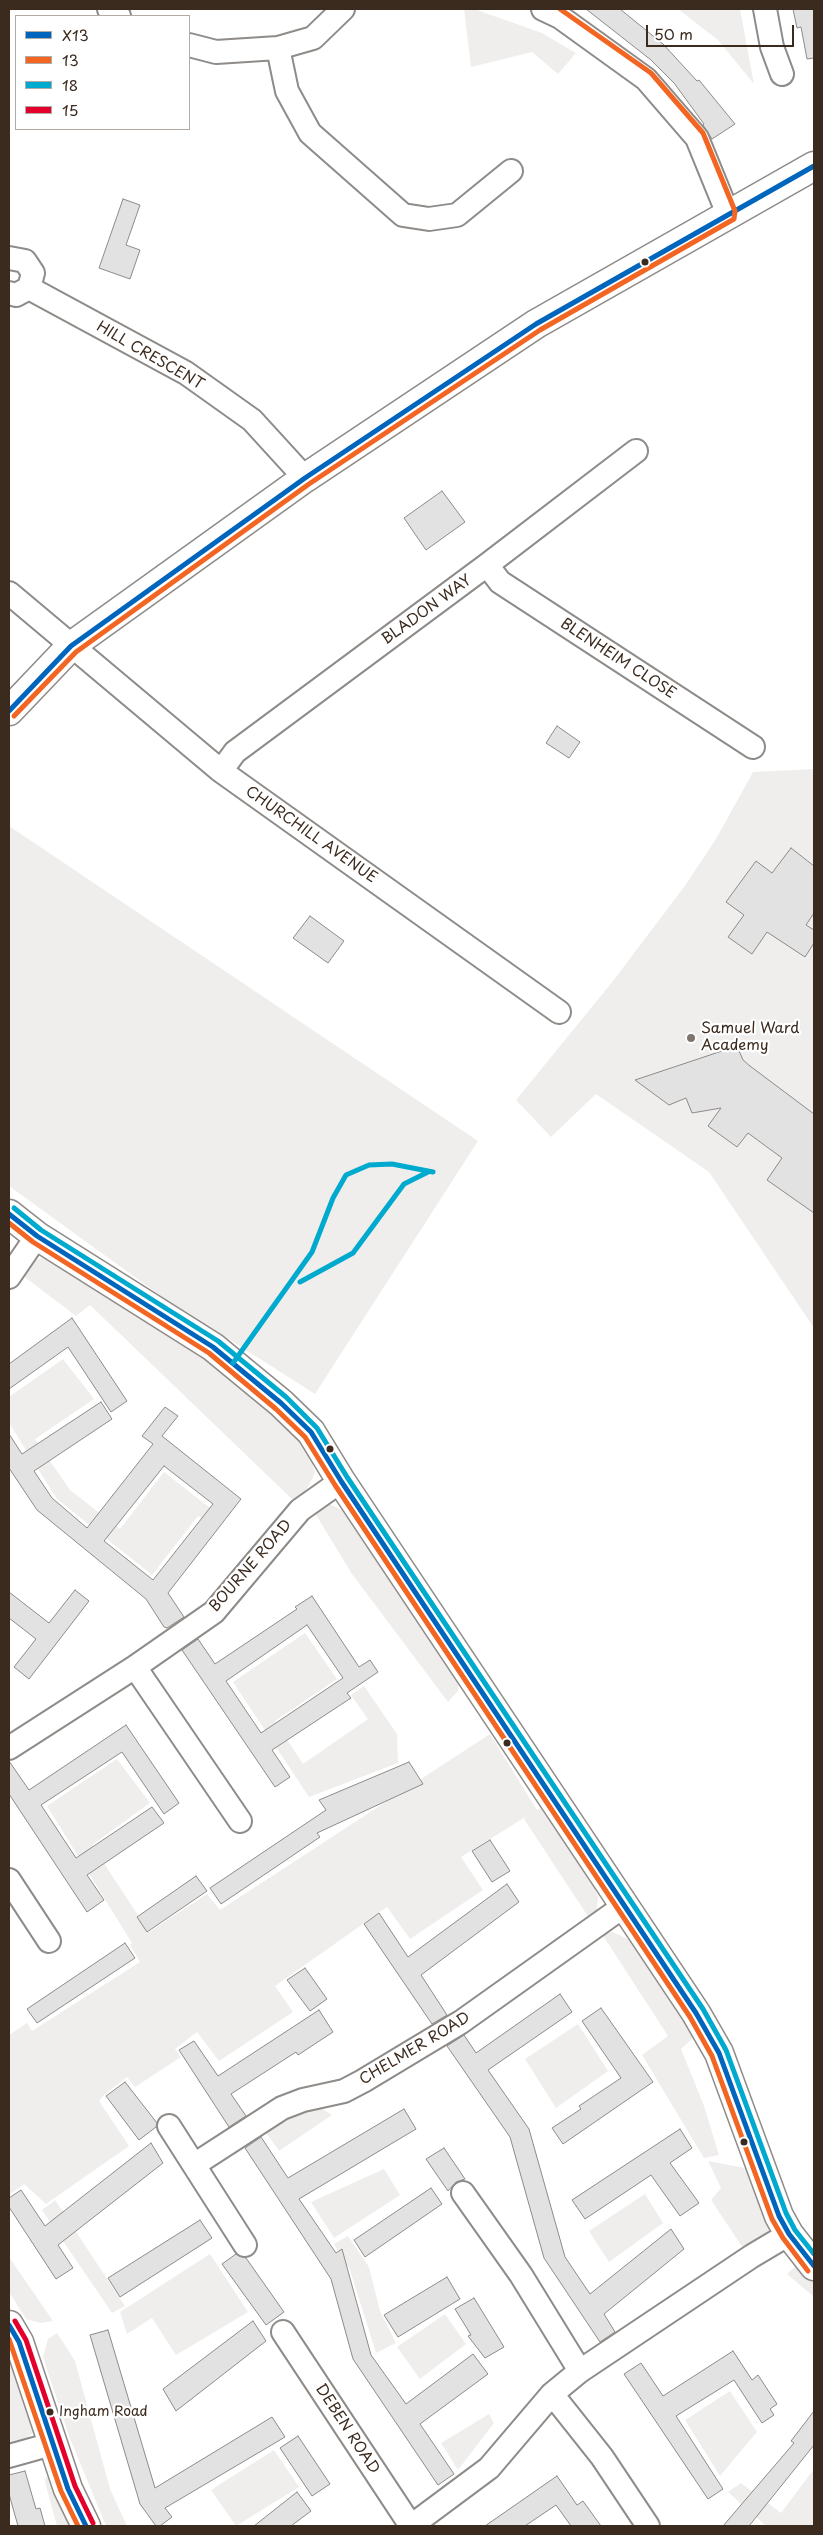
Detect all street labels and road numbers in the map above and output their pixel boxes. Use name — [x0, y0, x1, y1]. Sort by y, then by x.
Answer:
street label: HILL CRESCENT — [93, 318, 207, 394]
street label: BLADON WAY — [379, 571, 475, 649]
street label: BLENHEIM CLOSE — [557, 615, 679, 703]
street label: CHURCHILL AVENUE — [242, 783, 380, 887]
street label: BOURNE ROAD — [206, 1516, 296, 1616]
street label: CHELMER ROAD — [356, 2009, 474, 2089]
street label: DEBEN ROAD — [311, 2381, 383, 2477]

